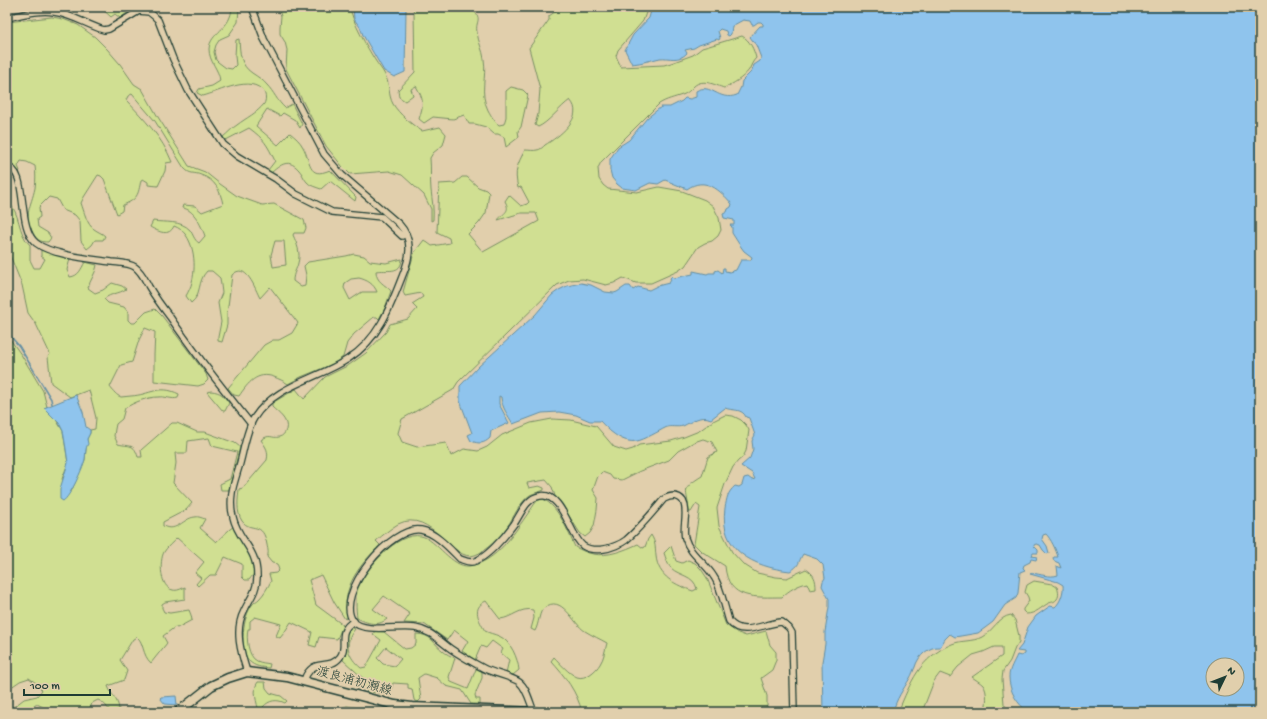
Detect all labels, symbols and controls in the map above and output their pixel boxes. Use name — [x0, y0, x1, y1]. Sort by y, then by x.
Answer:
north arrow — [1205, 657, 1245, 697]
street label: 渡良浦初瀬線 — [314, 665, 395, 700]
text: N — [1224, 665, 1238, 678]
scale bar — [24, 671, 110, 697]
text: 100 m — [29, 680, 60, 694]

